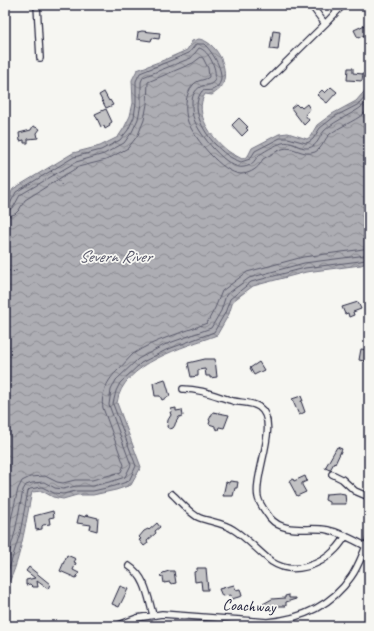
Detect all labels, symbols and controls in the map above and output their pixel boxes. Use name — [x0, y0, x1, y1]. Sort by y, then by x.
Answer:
water label: Severn River — [79, 246, 154, 267]
street label: Coachway — [222, 595, 277, 617]

